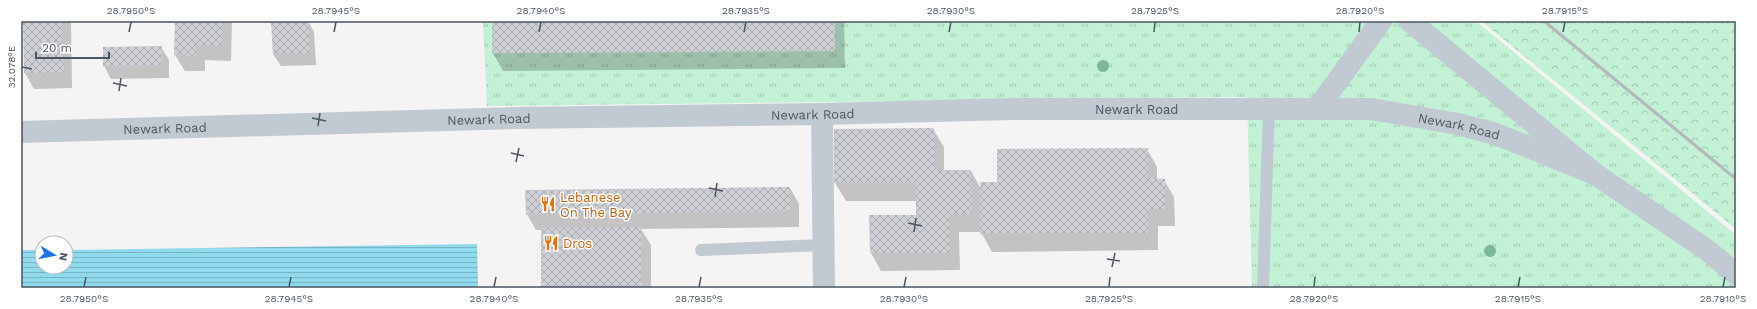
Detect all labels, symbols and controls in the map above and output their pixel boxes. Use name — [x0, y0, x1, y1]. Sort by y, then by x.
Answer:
text: 28.7950°S — [107, 5, 155, 16]
text: 28.7945°S — [312, 5, 360, 16]
text: 28.7940°S — [517, 5, 565, 16]
text: 28.7935°S — [722, 5, 770, 16]
text: 28.7930°S — [927, 5, 975, 16]
text: 28.7925°S — [1131, 5, 1179, 16]
text: 28.7920°S — [1336, 5, 1384, 16]
text: 28.7915°S — [1542, 5, 1588, 16]
scale bar — [36, 34, 109, 60]
text: 20 m — [42, 41, 72, 55]
text: 32.078°E — [6, 46, 17, 88]
street label: Newark Road — [1095, 102, 1178, 117]
street label: Newark Road — [771, 106, 855, 123]
street label: Newark Road — [1417, 110, 1502, 143]
street label: Newark Road — [447, 111, 531, 128]
street label: Newark Road — [123, 120, 207, 137]
place label: Lebanese On The Bay — [560, 190, 632, 220]
restaurant icon: Lebanese On The Bay — [539, 195, 557, 213]
restaurant icon: Dros — [542, 234, 560, 252]
north arrow — [34, 235, 74, 275]
place label: Dros — [563, 236, 592, 251]
text: N — [56, 252, 70, 262]
text: 28.7950°S — [60, 293, 108, 304]
text: 28.7945°S — [265, 293, 313, 304]
text: 28.7940°S — [470, 293, 518, 304]
text: 28.7935°S — [675, 293, 723, 304]
text: 28.7930°S — [880, 293, 928, 304]
text: 28.7925°S — [1085, 293, 1133, 304]
text: 28.7920°S — [1290, 293, 1338, 304]
text: 28.7915°S — [1495, 293, 1541, 304]
text: 28.7910°S — [1700, 293, 1746, 304]

